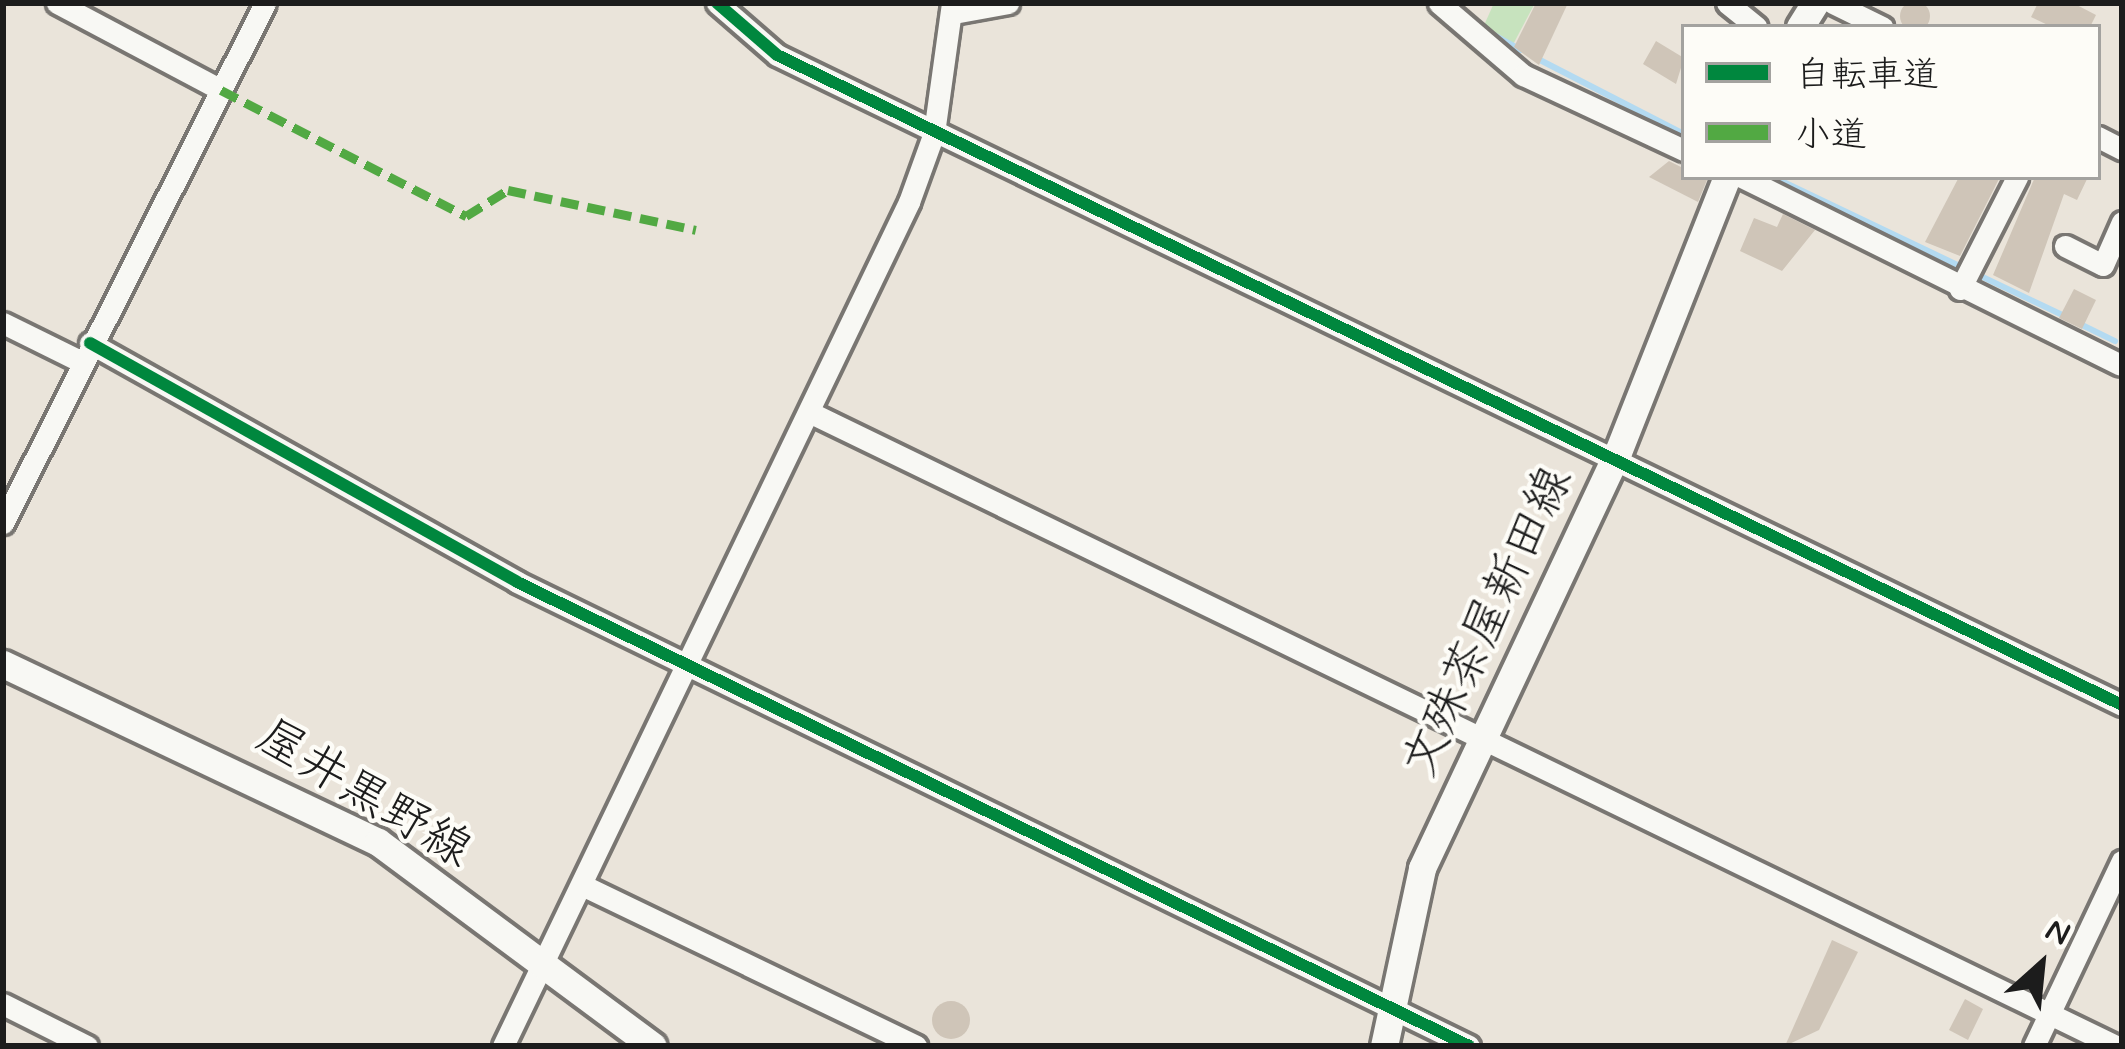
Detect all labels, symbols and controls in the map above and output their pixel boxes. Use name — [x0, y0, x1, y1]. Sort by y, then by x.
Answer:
legend — [1681, 24, 2101, 180]
text: 自転車道 — [1795, 53, 1939, 100]
text: 小道 — [1795, 113, 1867, 160]
street label: 文殊茶屋新田線 — [1391, 458, 1585, 786]
street label: 屋井黒野線 — [246, 708, 482, 880]
north arrow — [1981, 905, 2101, 1025]
text: N — [2038, 908, 2077, 958]

